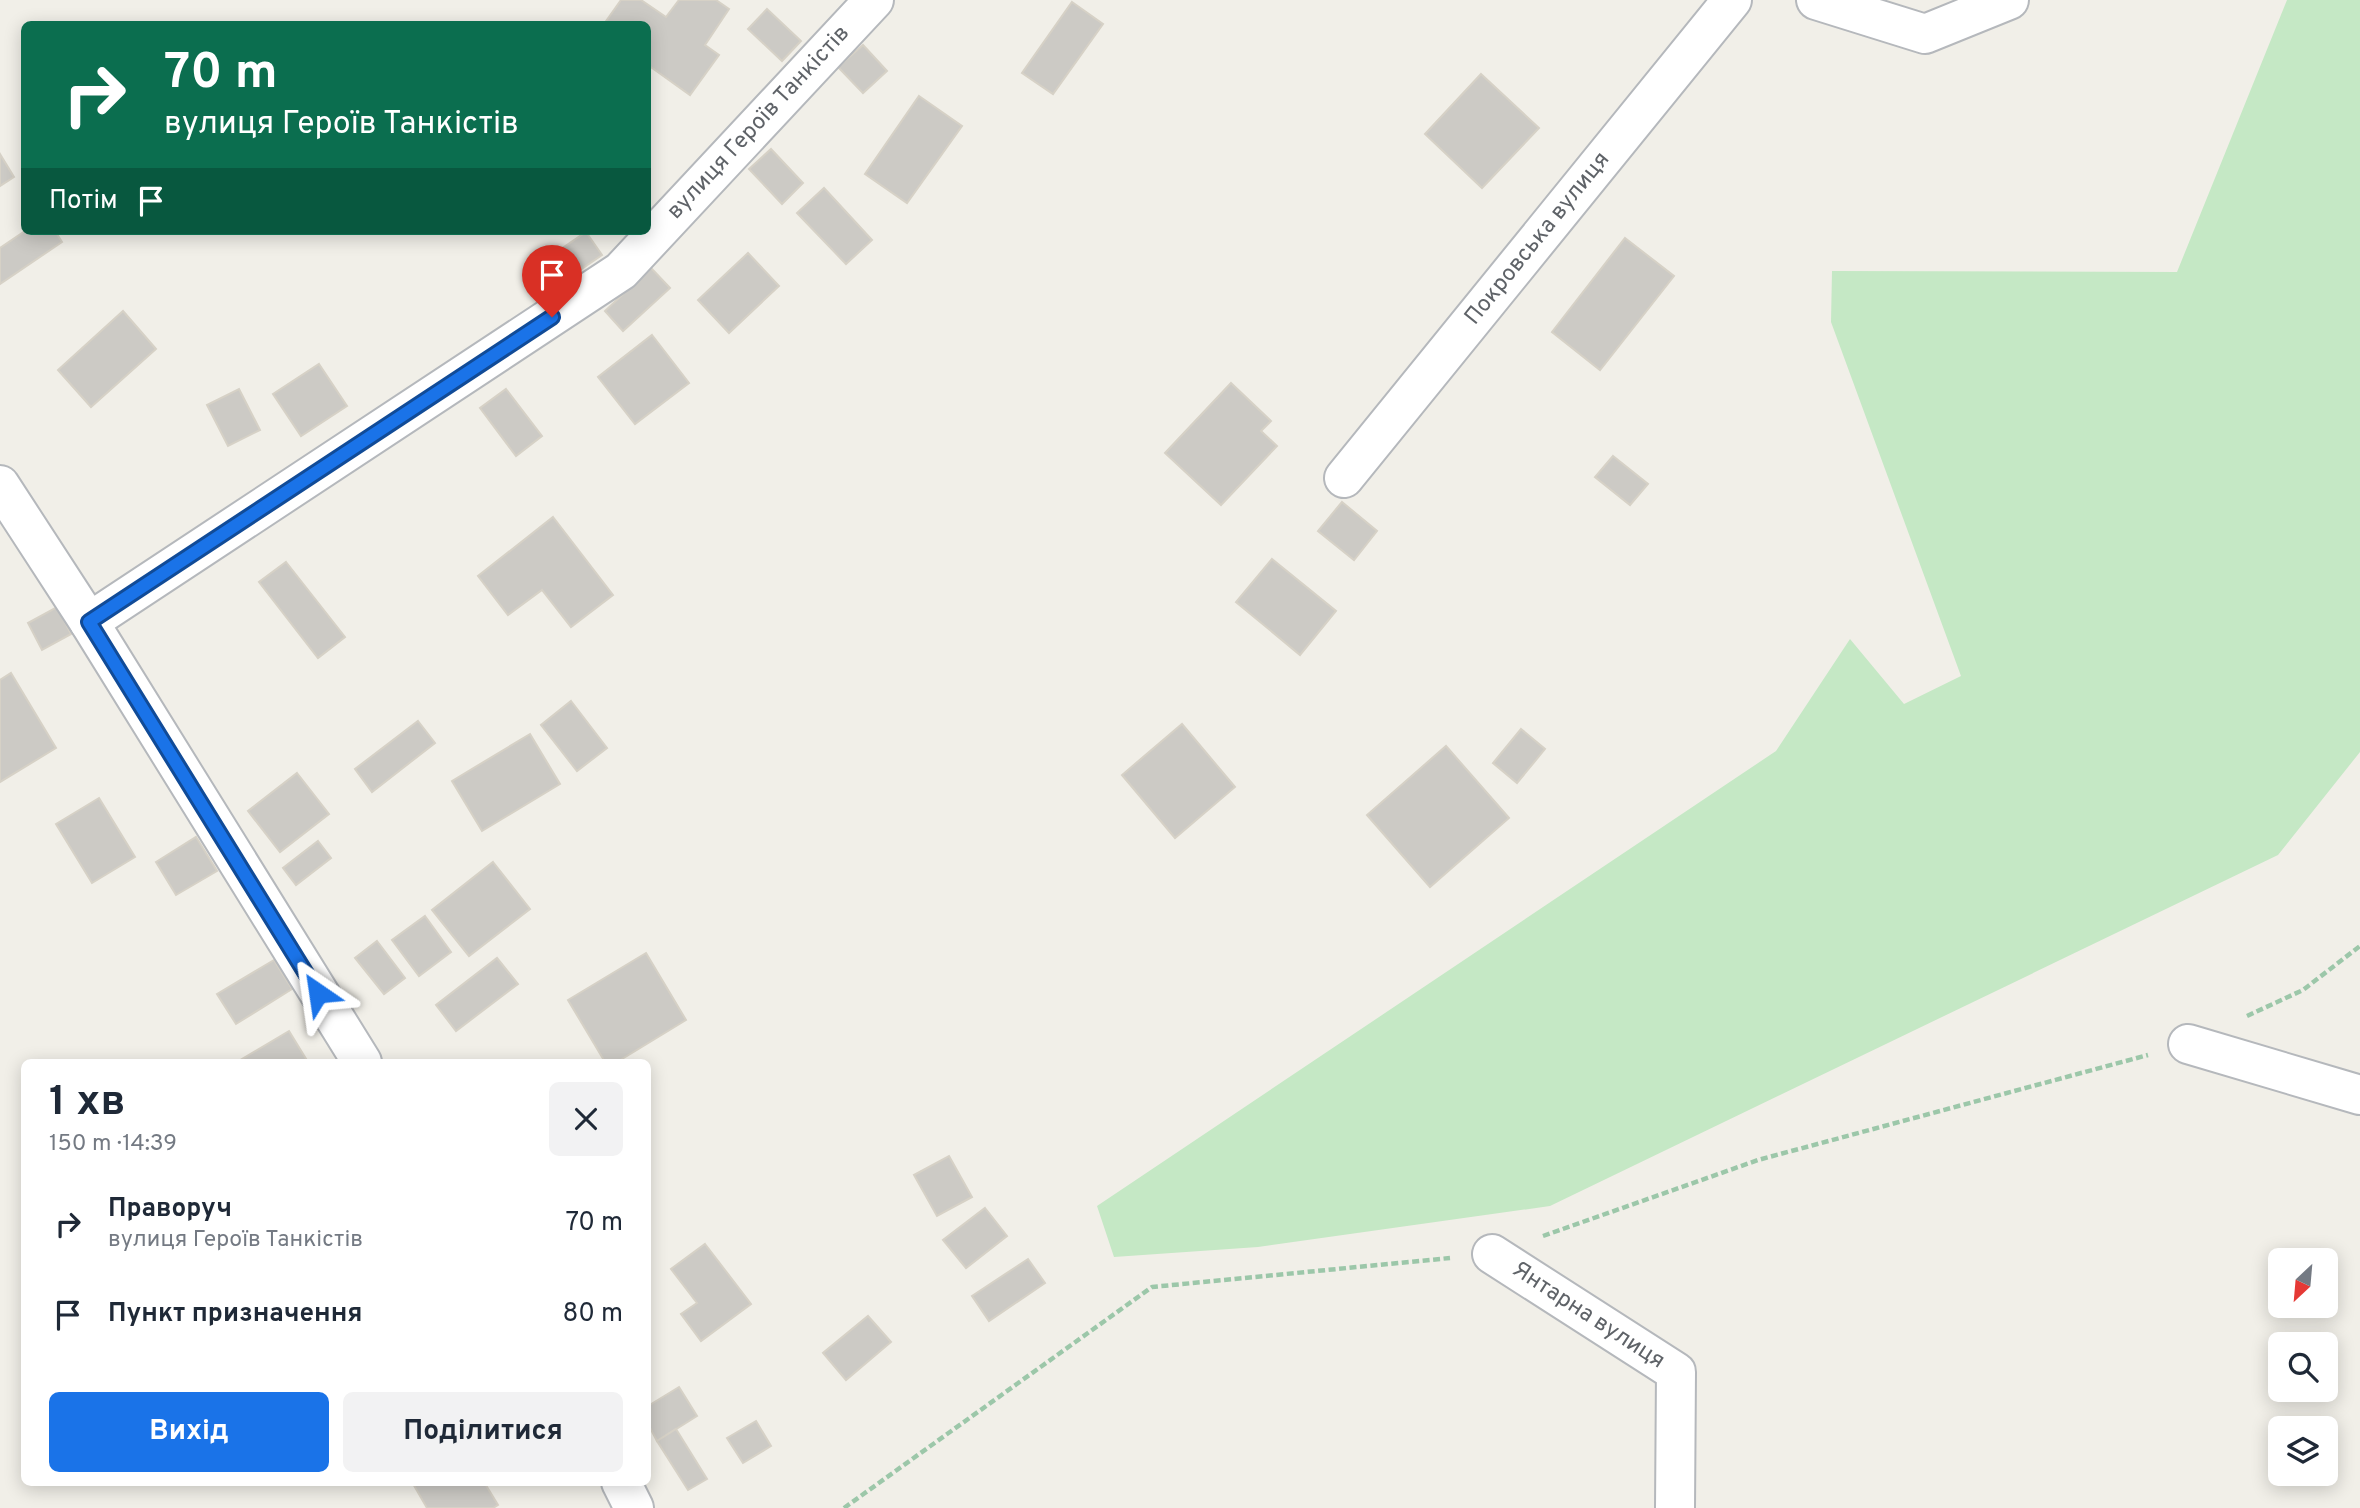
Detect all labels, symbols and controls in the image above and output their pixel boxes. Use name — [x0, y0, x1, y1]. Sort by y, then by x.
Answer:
street label: вулиця Героїв Танкістів — [661, 20, 857, 226]
text: 70 m — [164, 44, 278, 106]
icon: right — [49, 49, 140, 140]
text: вулиця Героїв Танкістів — [164, 105, 519, 145]
street label: Покровська вулиця — [1459, 147, 1617, 331]
icon: arrive — [132, 182, 170, 220]
text: Потім — [49, 185, 118, 218]
pin — [522, 245, 582, 317]
icon: arrive — [533, 256, 571, 294]
position arrow — [281, 956, 355, 1030]
text: 1 хв — [49, 1077, 126, 1130]
button: close — [549, 1082, 623, 1156]
text: 150 m · 14:39 — [49, 1130, 177, 1159]
text: Праворуч — [108, 1193, 232, 1226]
icon: right — [49, 1205, 87, 1243]
text: 70 m — [565, 1207, 623, 1240]
text: вулиця Героїв Танкістів — [108, 1226, 363, 1255]
north arrow — [2268, 1248, 2338, 1318]
map controls — [2268, 1248, 2338, 1486]
street label: Янтарна вулиця — [1506, 1256, 1670, 1376]
icon: arrive — [49, 1296, 87, 1334]
text: Пункт призначення — [108, 1298, 362, 1331]
text: 80 m — [563, 1298, 623, 1331]
button: search — [2268, 1332, 2338, 1402]
button: Вихід — [49, 1392, 329, 1472]
button: Поділитися — [343, 1392, 623, 1472]
button: layers — [2268, 1416, 2338, 1486]

